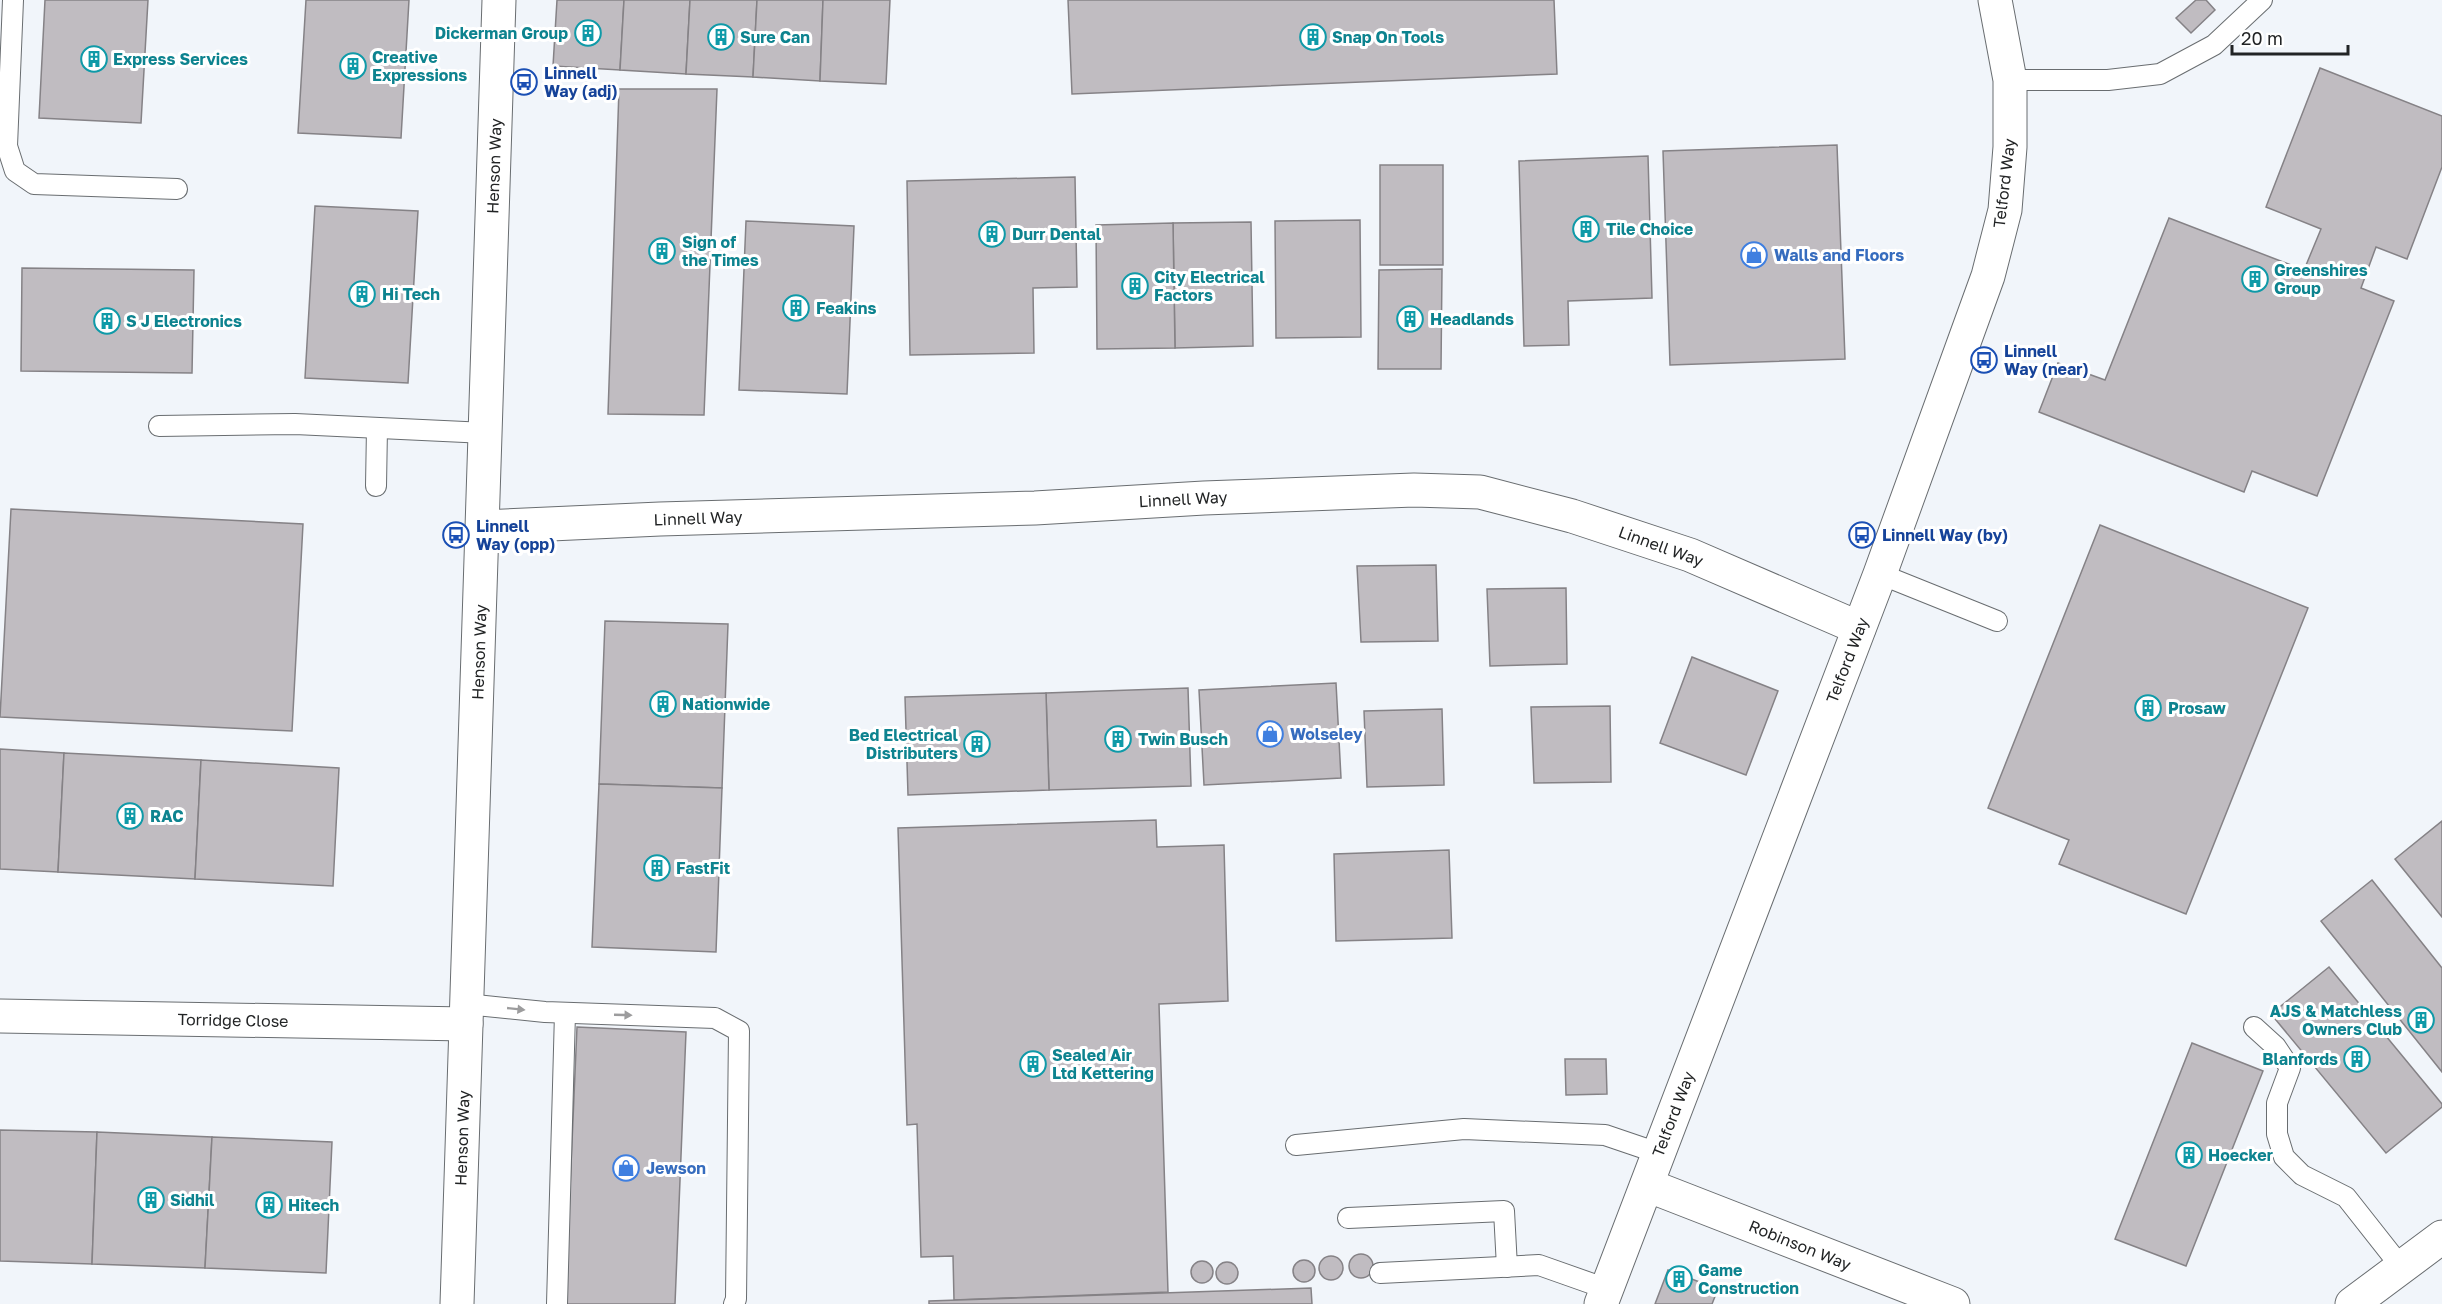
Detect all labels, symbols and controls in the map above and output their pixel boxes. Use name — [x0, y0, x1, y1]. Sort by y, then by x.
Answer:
building icon: Dickerman Group — [573, 18, 603, 48]
scale bar — [2232, 18, 2348, 56]
building icon: Sure Can — [706, 22, 736, 52]
building icon: Snap On Tools — [1298, 22, 1328, 52]
place label: Dickerman Group — [435, 23, 568, 43]
place label: Sure Can — [740, 27, 810, 47]
place label: Snap On Tools — [1332, 27, 1444, 47]
text: 20 m — [2241, 27, 2283, 49]
building icon: Express Services — [79, 44, 109, 74]
place label: Creative Expressions — [372, 47, 467, 85]
place label: Express Services — [113, 49, 248, 69]
building icon: Creative Expressions — [338, 51, 368, 81]
place label: Linnell Way (adj) — [544, 63, 618, 101]
bus stop icon: Linnell Way (adj) — [509, 67, 539, 97]
street label: Henson Way — [482, 118, 506, 214]
street label: Telford Way — [1989, 137, 2019, 229]
building icon: Tile Choice — [1571, 214, 1601, 244]
building icon: Durr Dental — [977, 219, 1007, 249]
place label: Tile Choice — [1606, 219, 1693, 239]
place label: Durr Dental — [1012, 224, 1102, 244]
place label: Sign of the Times — [682, 232, 759, 270]
building icon: Sign of the Times — [647, 236, 677, 266]
shop icon: Walls and Floors — [1739, 240, 1769, 270]
place label: Walls and Floors — [1774, 245, 1904, 265]
place label: Greenshires Group — [2274, 260, 2368, 298]
building icon: Greenshires Group — [2240, 264, 2270, 294]
place label: City Electrical Factors — [1154, 267, 1265, 305]
building icon: City Electrical Factors — [1120, 271, 1150, 301]
building icon: Hi Tech — [347, 279, 377, 309]
place label: Hi Tech — [382, 284, 440, 304]
building icon: Feakins — [781, 293, 811, 323]
place label: Feakins — [816, 298, 876, 318]
building icon: Headlands — [1395, 304, 1425, 334]
building icon: S J Electronics — [92, 306, 122, 336]
place label: Headlands — [1430, 309, 1514, 329]
place label: S J Electronics — [126, 311, 242, 331]
place label: Linnell Way (near) — [2004, 341, 2089, 379]
bus stop icon: Linnell Way (near) — [1969, 345, 1999, 375]
street label: Linnell Way — [1138, 487, 1228, 511]
street label: Linnell Way — [653, 506, 743, 530]
place label: Linnell Way (opp) — [476, 516, 555, 554]
bus stop icon: Linnell Way (opp) — [441, 520, 471, 550]
bus stop icon: Linnell Way (by) — [1847, 520, 1877, 550]
street label: Linnell Way — [1616, 521, 1706, 571]
place label: Linnell Way (by) — [1882, 525, 2008, 545]
street label: Henson Way — [467, 604, 491, 700]
street label: Telford Way — [1822, 614, 1873, 706]
building icon: Nationwide — [648, 689, 678, 719]
building icon: Prosaw — [2133, 693, 2163, 723]
place label: Nationwide — [682, 694, 770, 714]
place label: Prosaw — [2168, 698, 2226, 718]
shop icon: Wolseley — [1255, 719, 1285, 749]
building icon: Twin Busch — [1103, 724, 1133, 754]
place label: Wolseley — [1290, 724, 1363, 744]
place label: Bed Electrical Distributers — [849, 725, 959, 763]
building icon: Bed Electrical Distributers — [962, 729, 992, 759]
place label: Twin Busch — [1138, 729, 1228, 749]
building icon: RAC — [115, 801, 145, 831]
place label: RAC — [150, 806, 184, 826]
building icon: FastFit — [642, 853, 672, 883]
place label: FastFit — [676, 858, 730, 878]
place label: AJS & Matchless Owners Club — [2270, 1001, 2402, 1039]
one-way arrow — [506, 1004, 525, 1014]
building icon: AJS & Matchless Owners Club — [2406, 1005, 2436, 1035]
street label: Torridge Close — [177, 1009, 289, 1031]
one-way arrow — [614, 1010, 633, 1019]
building icon: Blanfords — [2342, 1044, 2372, 1074]
place label: Sealed Air Ltd Kettering — [1052, 1045, 1154, 1083]
building icon: Sealed Air Ltd Kettering — [1018, 1049, 1048, 1079]
place label: Blanfords — [2262, 1049, 2338, 1069]
street label: Telford Way — [1648, 1068, 1699, 1160]
street label: Henson Way — [450, 1090, 474, 1186]
building icon: Hoecker — [2174, 1140, 2204, 1170]
place label: Hoecker — [2208, 1145, 2273, 1165]
shop icon: Jewson — [611, 1153, 641, 1183]
place label: Jewson — [646, 1158, 706, 1178]
building icon: Sidhil — [136, 1185, 166, 1215]
place label: Sidhil — [170, 1190, 215, 1210]
building icon: Hitech — [254, 1190, 284, 1220]
place label: Hitech — [288, 1195, 339, 1215]
street label: Robinson Way — [1746, 1215, 1854, 1275]
place label: Game Construction — [1698, 1260, 1799, 1298]
building icon: Game Construction — [1664, 1264, 1694, 1294]

